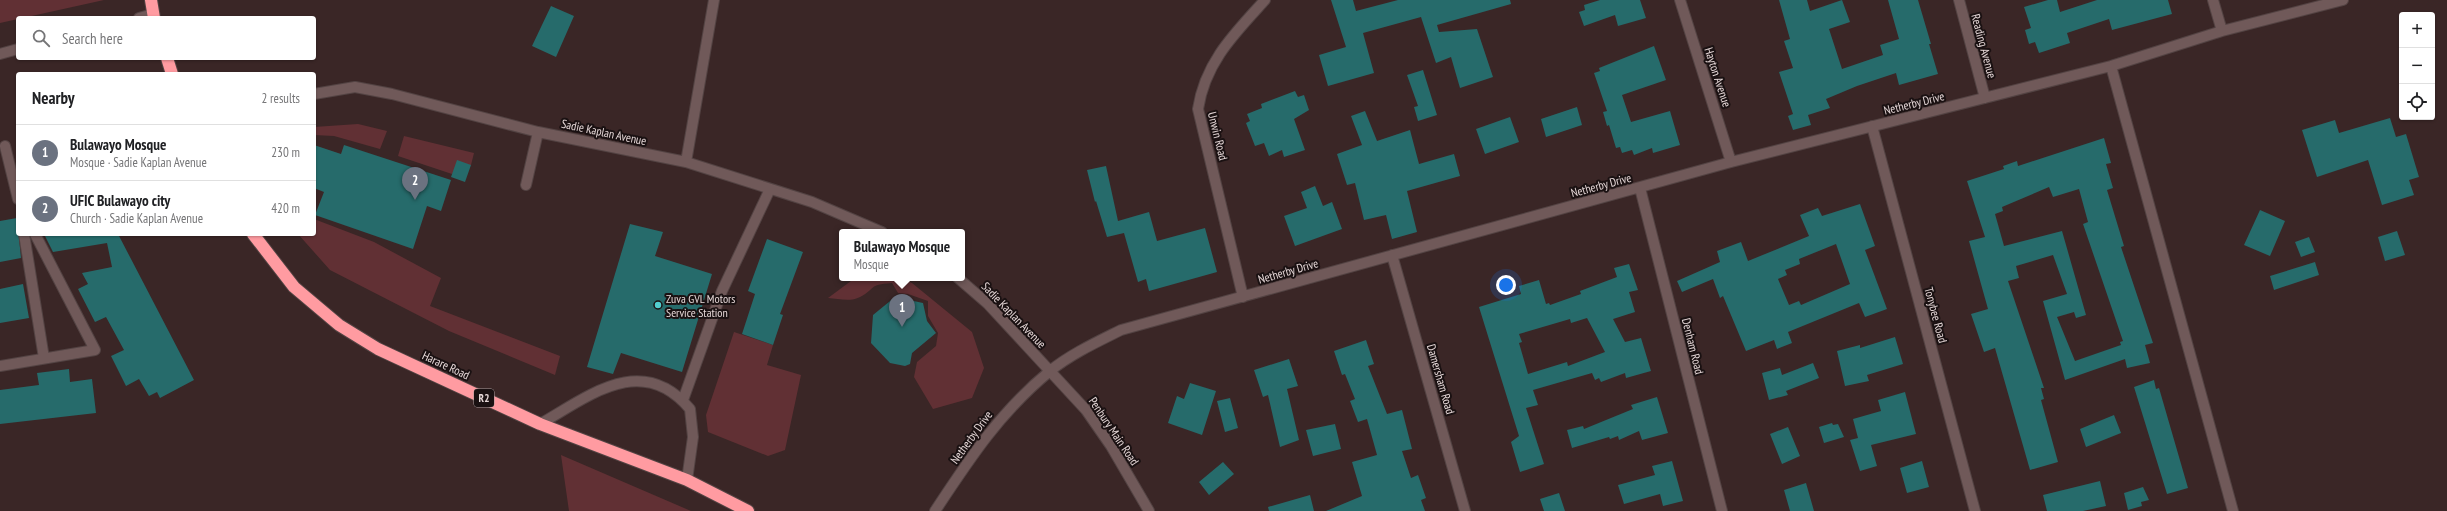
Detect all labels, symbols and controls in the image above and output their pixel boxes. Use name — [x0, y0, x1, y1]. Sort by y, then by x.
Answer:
street label: Reading Avenue — [1968, 12, 2000, 80]
map controls — [2399, 12, 2435, 120]
button: + — [2399, 12, 2435, 48]
search box — [16, 16, 316, 60]
icon: search — [30, 27, 52, 49]
text: Search here — [62, 29, 123, 48]
street label: Hayton Avenue — [1701, 45, 1735, 109]
button: − — [2399, 48, 2435, 84]
button: locate — [2399, 84, 2435, 120]
text: Nearby — [32, 87, 75, 109]
street label: Netherby Drive — [1882, 88, 1946, 118]
text: 2 results — [261, 90, 300, 107]
street label: Unwin Road — [1205, 110, 1231, 162]
street label: Sadie Kaplan Avenue — [560, 116, 648, 148]
text: Bulawayo Mosque — [70, 135, 166, 154]
text: 1 — [42, 144, 48, 161]
text: 230 m — [271, 144, 300, 161]
text: Mosque · Sadie Kaplan Avenue — [70, 154, 207, 171]
pin: 2 — [402, 167, 428, 200]
street label: Netherby Drive — [1569, 170, 1633, 200]
text: UFIC Bulawayo city — [70, 191, 170, 210]
text: 2 — [42, 200, 48, 217]
text: 420 m — [271, 200, 300, 217]
text: Church · Sadie Kaplan Avenue — [70, 210, 203, 227]
popup — [839, 229, 965, 281]
text: Bulawayo Mosque — [854, 237, 950, 256]
street label: Netherby Drive — [1256, 255, 1320, 287]
text: Mosque — [854, 256, 889, 273]
your location — [1496, 275, 1516, 295]
street label: Sadie Kaplan Avenue — [979, 279, 1049, 351]
street label: Tonybee Road — [1921, 285, 1951, 345]
place label: Zuva GVL Motors Service Station — [666, 291, 735, 320]
pin: 1 — [889, 294, 915, 327]
marker: Zuva GVL Motors Service Station — [653, 300, 663, 310]
street label: Denham Road — [1679, 316, 1707, 376]
street label: Damersham Road — [1424, 342, 1458, 416]
street label: Harare Road — [420, 348, 472, 382]
road number: R2 — [474, 389, 494, 407]
street label: Penbury Main Road — [1086, 394, 1142, 468]
street label: Netherby Drive — [947, 408, 995, 466]

